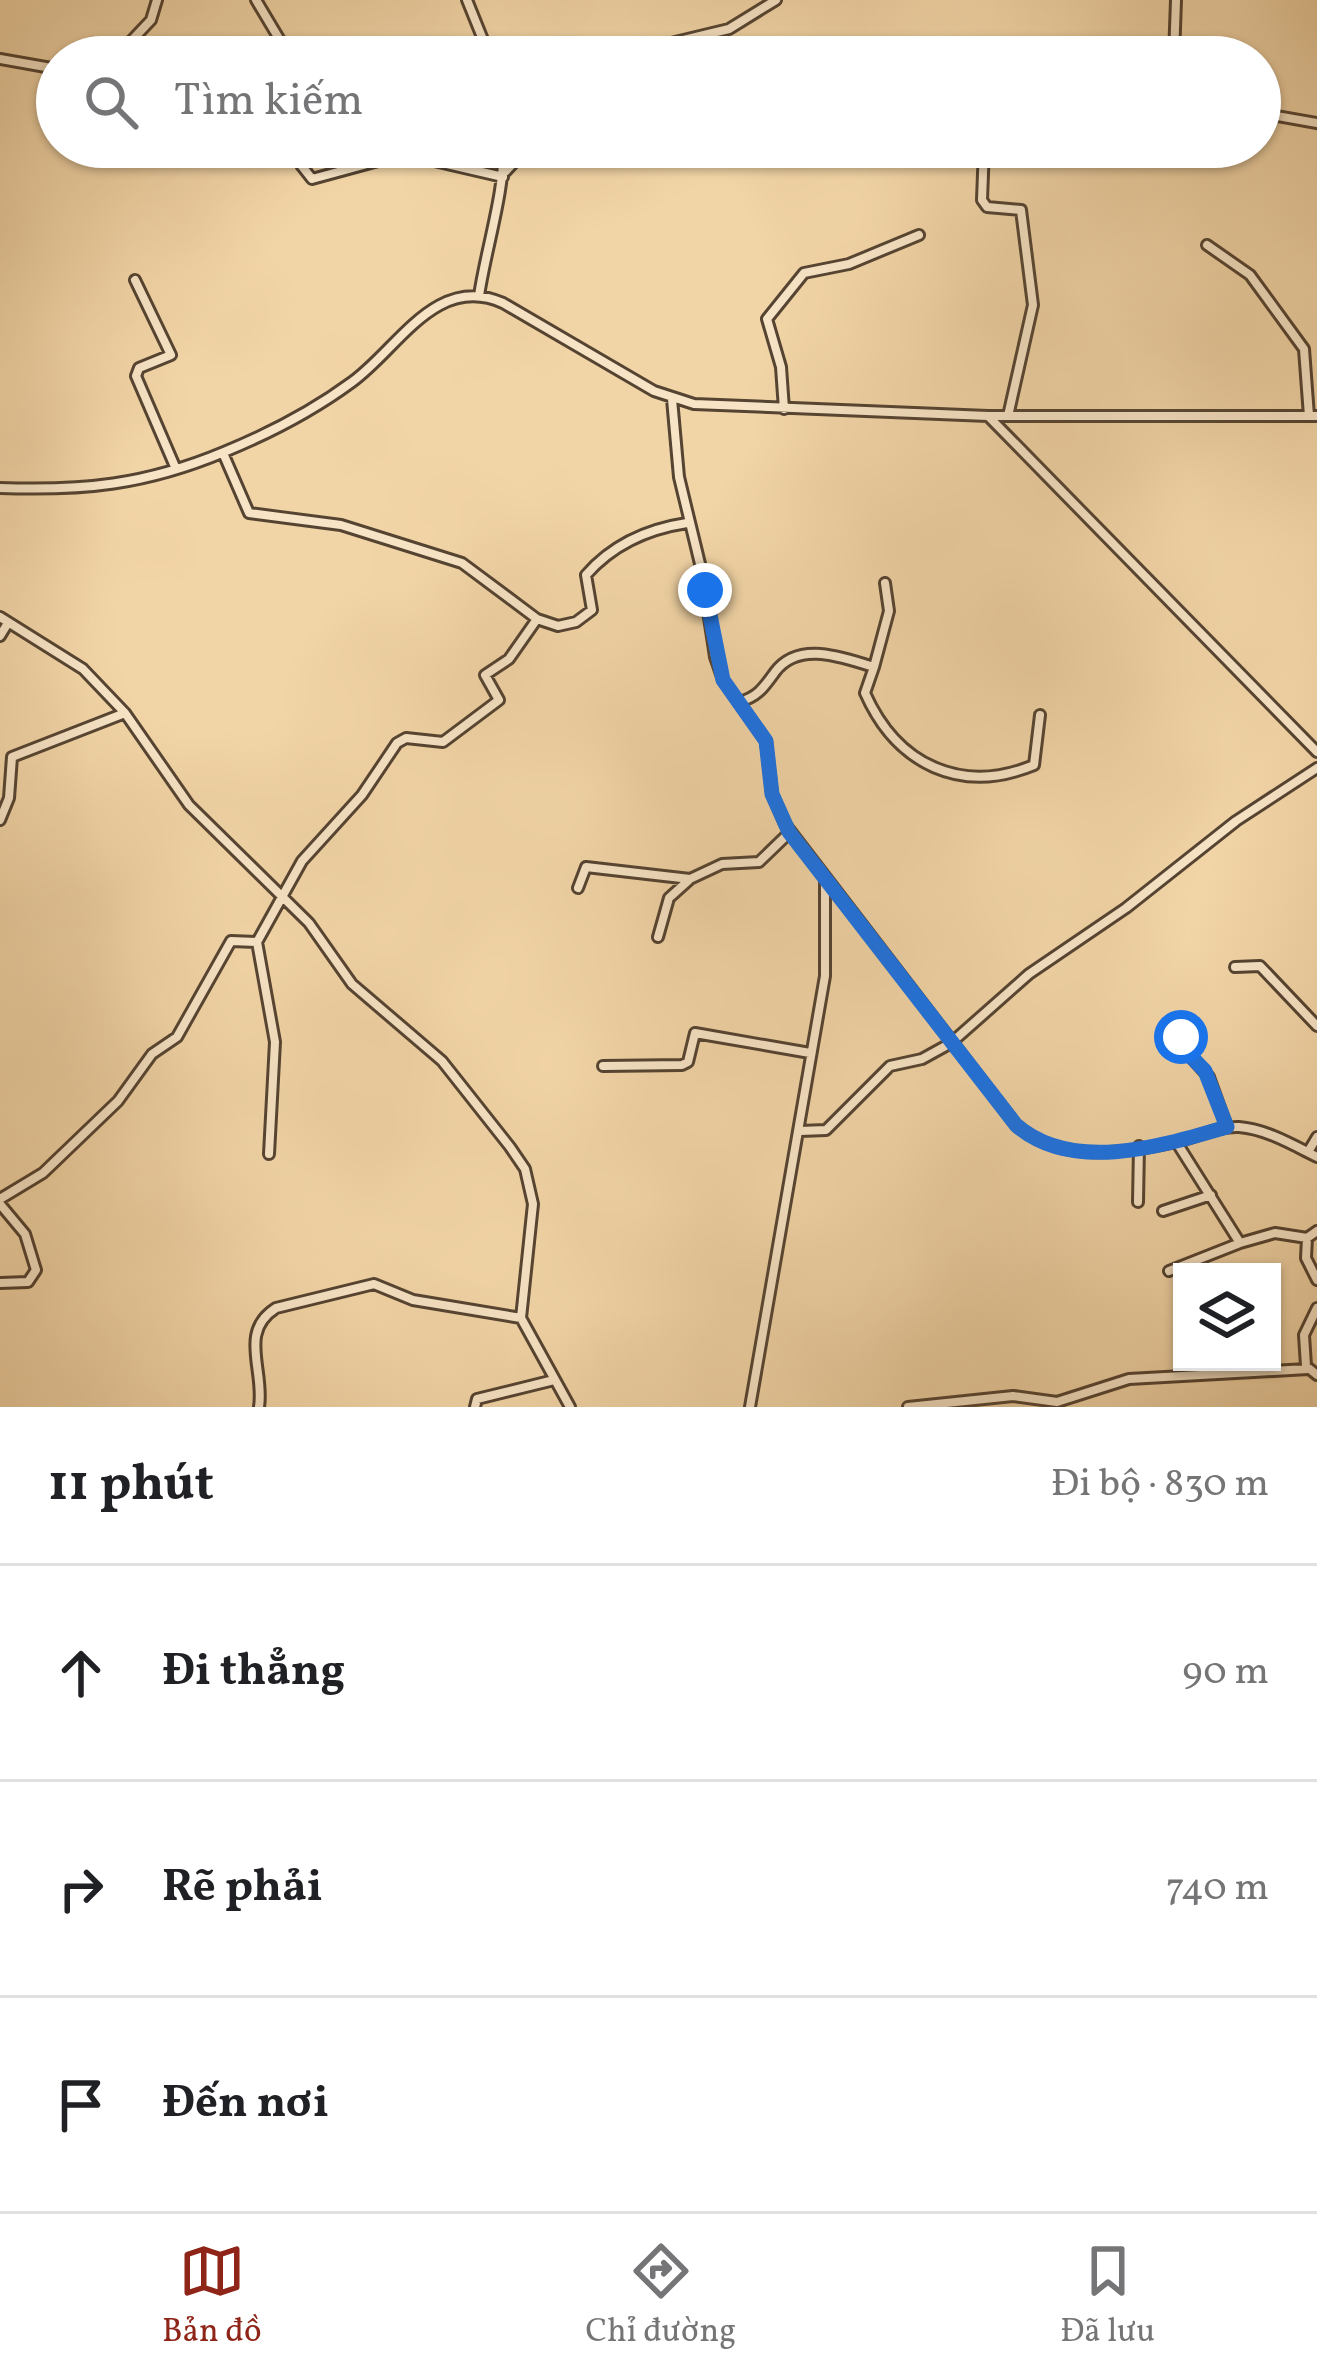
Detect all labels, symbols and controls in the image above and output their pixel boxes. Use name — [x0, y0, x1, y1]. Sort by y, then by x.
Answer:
search box — [36, 36, 1281, 168]
icon: search — [78, 69, 144, 135]
text: Tìm kiếm — [174, 71, 363, 134]
route end — [678, 563, 732, 617]
route start — [1154, 1010, 1208, 1064]
map controls — [1173, 1263, 1281, 1371]
button: layers — [1173, 1263, 1281, 1371]
text: 11 phút — [48, 1450, 214, 1521]
text: Đi bộ · 830 m — [1051, 1458, 1269, 1512]
icon: ahead — [48, 1640, 114, 1706]
text: Đi thẳng — [162, 1641, 345, 1704]
text: 90 m — [1182, 1646, 1269, 1700]
icon: right — [48, 1856, 114, 1922]
text: Rẽ phải — [162, 1857, 323, 1920]
text: 740 m — [1166, 1862, 1269, 1916]
icon: arrive — [48, 2072, 114, 2138]
text: Đến nơi — [162, 2073, 329, 2136]
tab: Bản đồ — [162, 2238, 261, 2356]
tab: Chỉ đường — [585, 2238, 736, 2356]
tab: Đã lưu — [1060, 2238, 1155, 2356]

